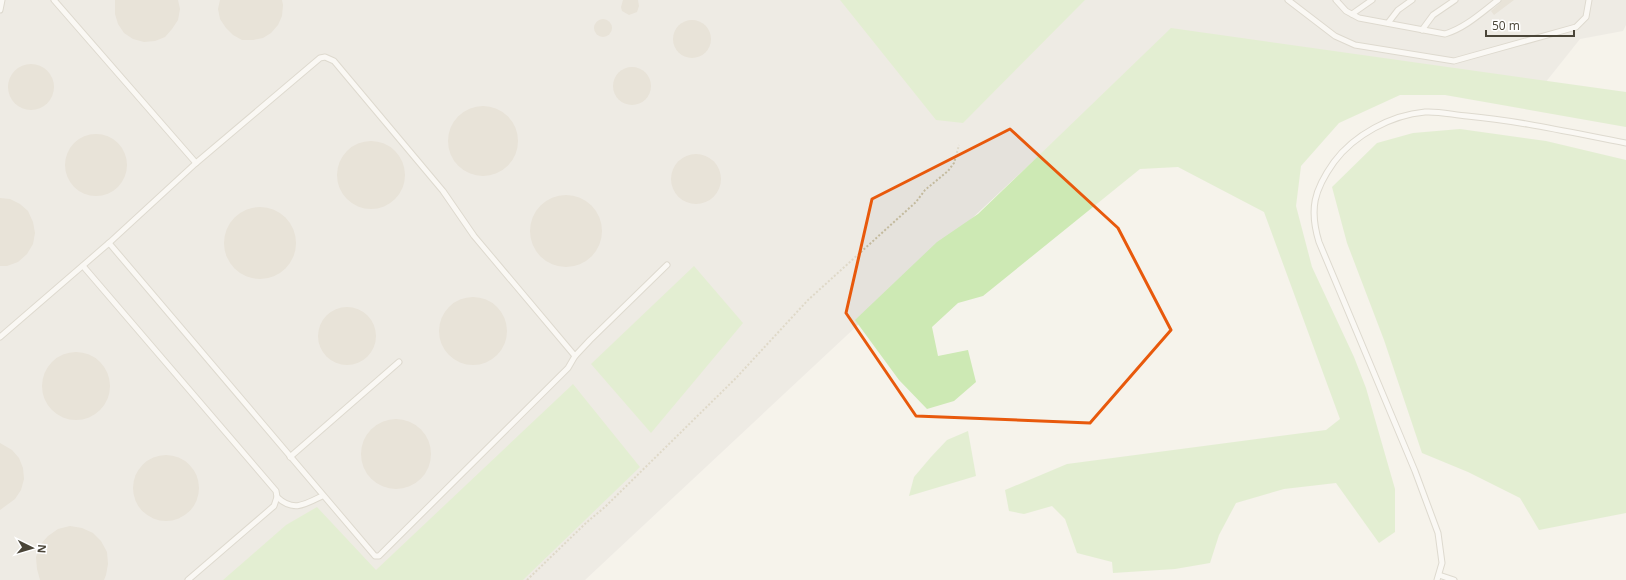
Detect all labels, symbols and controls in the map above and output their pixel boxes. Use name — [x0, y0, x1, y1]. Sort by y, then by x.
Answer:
scale bar — [1486, 12, 1574, 38]
text: 50 m — [1492, 17, 1520, 34]
north arrow — [12, 528, 52, 568]
text: N — [35, 544, 50, 554]

